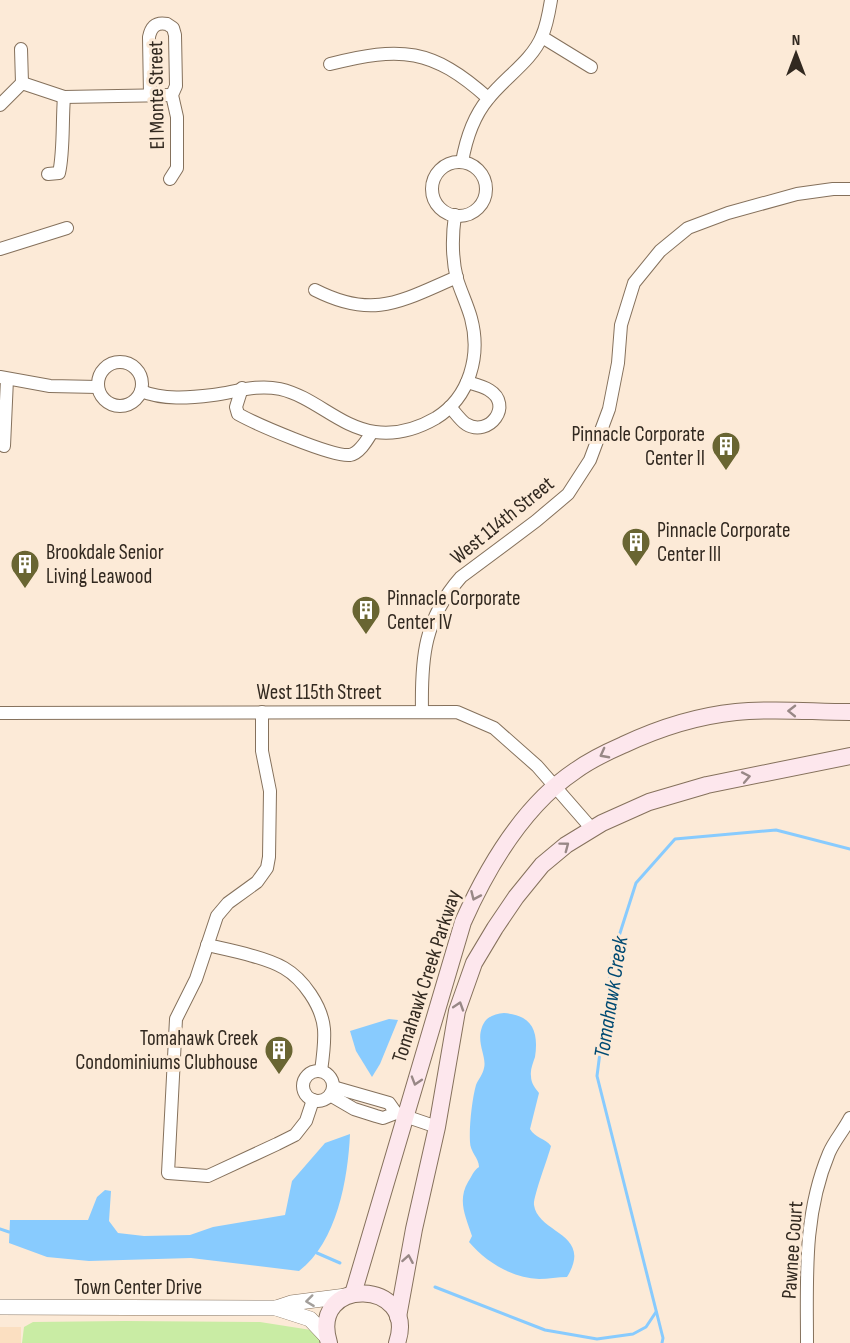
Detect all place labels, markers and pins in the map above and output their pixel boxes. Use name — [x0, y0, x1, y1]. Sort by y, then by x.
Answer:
place label: Pinnacle Corporate Center II — [571, 422, 705, 471]
building icon: Pinnacle Corporate Center II — [710, 430, 742, 472]
place label: Pinnacle Corporate Center III — [657, 518, 791, 567]
building icon: Pinnacle Corporate Center III — [620, 526, 652, 568]
place label: Brookdale Senior Living Leawood — [46, 540, 164, 589]
building icon: Brookdale Senior Living Leawood — [9, 548, 41, 590]
place label: Pinnacle Corporate Center IV — [387, 586, 521, 635]
building icon: Pinnacle Corporate Center IV — [350, 594, 382, 636]
place label: Tomahawk Creek Condominiums Clubhouse — [75, 1026, 258, 1075]
building icon: Tomahawk Creek Condominiums Clubhouse — [263, 1034, 295, 1076]

